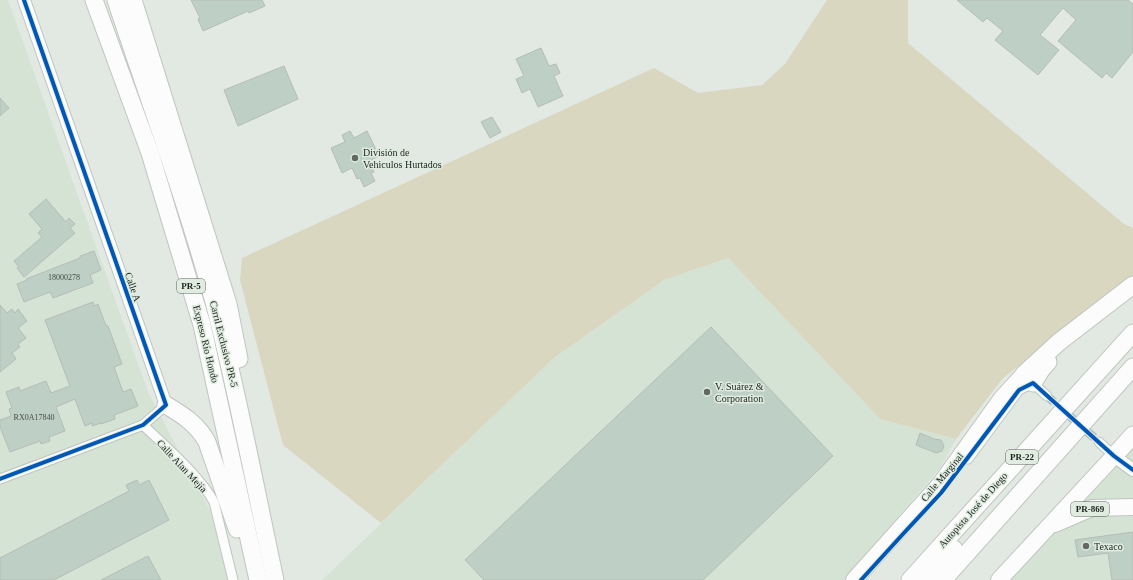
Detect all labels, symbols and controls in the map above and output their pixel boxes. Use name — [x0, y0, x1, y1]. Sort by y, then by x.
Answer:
place label: División de Vehiculos Hurtados — [363, 147, 442, 170]
marker: División de Vehiculos Hurtados — [350, 153, 360, 163]
street label: Calle A — [123, 271, 143, 304]
house number: 18000278 — [48, 273, 80, 282]
road number: PR-5 — [177, 279, 205, 293]
street label: Carril Exclusivo PR-5 — [208, 300, 240, 388]
street label: Expreso Río Hondo — [191, 304, 221, 384]
place label: V. Suárez & Corporation — [715, 381, 764, 404]
marker: V. Suárez & Corporation — [702, 387, 712, 397]
house number: RX0A17840 — [14, 413, 54, 422]
street label: Calle Alan Mejía — [155, 437, 210, 495]
street label: Calle Marginal — [918, 450, 966, 504]
road number: PR-22 — [1006, 450, 1038, 464]
street label: Autopista José de Diego — [936, 470, 1010, 550]
road number: PR-869 — [1071, 502, 1109, 516]
marker: Texaco — [1081, 541, 1091, 551]
place label: Texaco — [1094, 541, 1123, 552]

